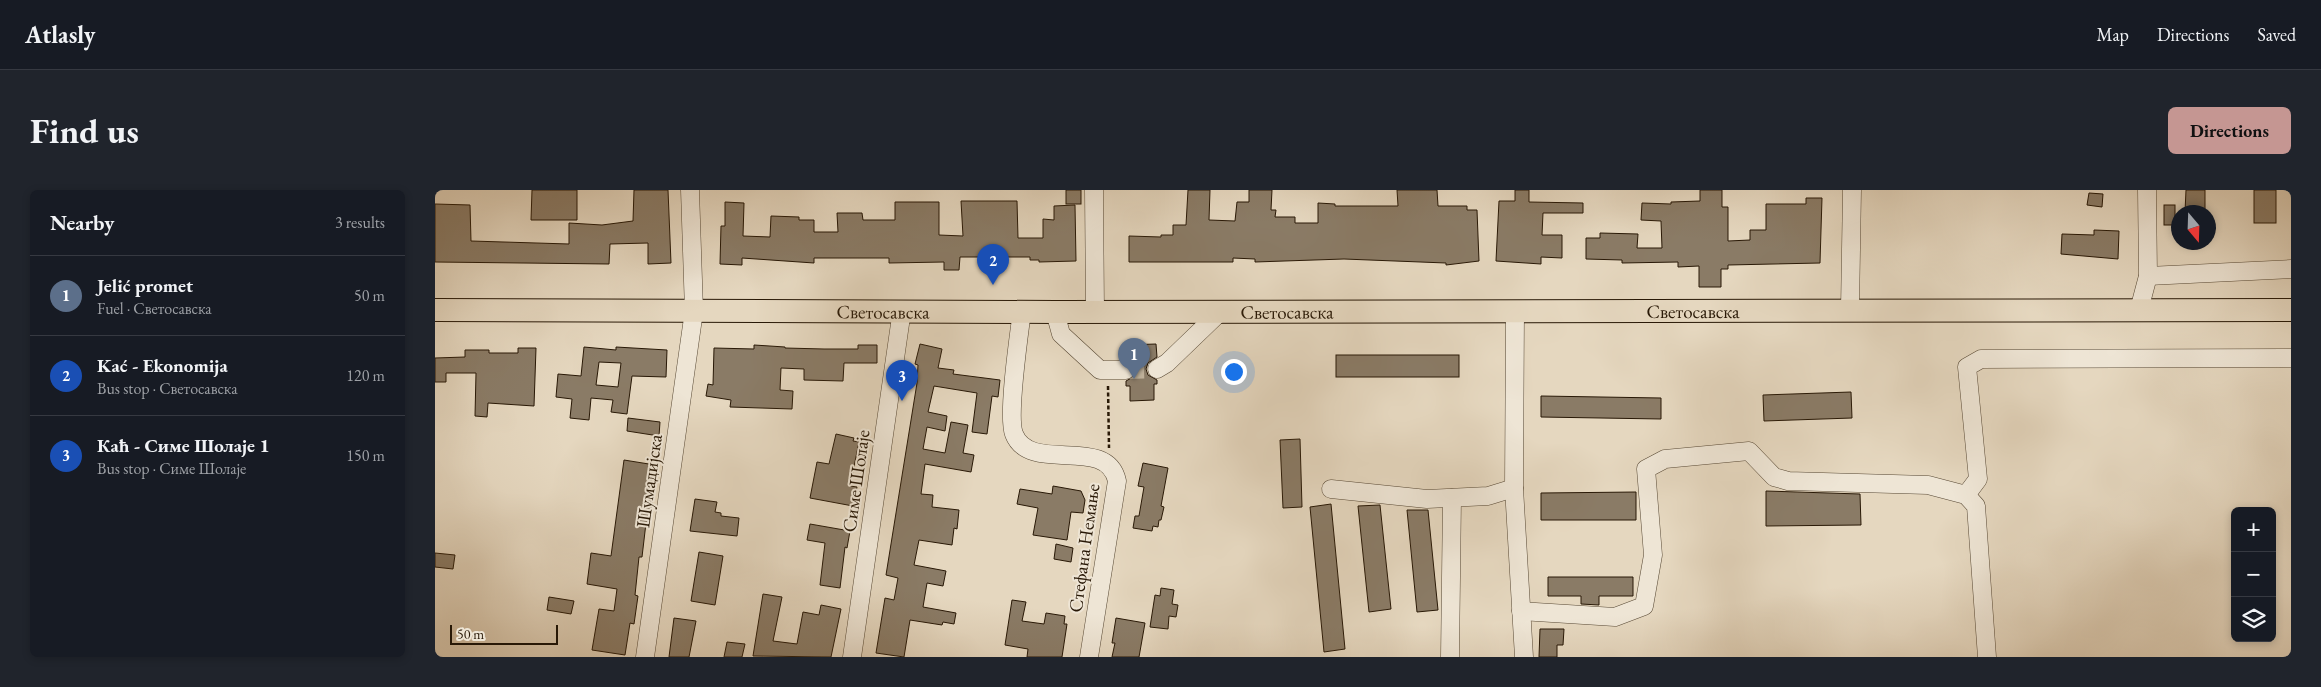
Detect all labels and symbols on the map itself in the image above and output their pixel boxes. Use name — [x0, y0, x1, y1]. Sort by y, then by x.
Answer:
north arrow — [2171, 205, 2216, 250]
pin: 2 — [977, 244, 1009, 285]
street label: Светосавска — [1646, 298, 1740, 324]
street label: Светосавска — [836, 299, 930, 324]
street label: Светосавска — [1240, 299, 1334, 324]
pin: 1 — [1118, 338, 1150, 379]
your location — [1221, 359, 1247, 385]
pin: 3 — [886, 360, 918, 401]
street label: Симе Шолаје — [836, 428, 876, 534]
street label: Шумадијска — [630, 432, 668, 529]
street label: Стефана Немање — [1063, 482, 1105, 614]
scale bar — [450, 622, 557, 645]

